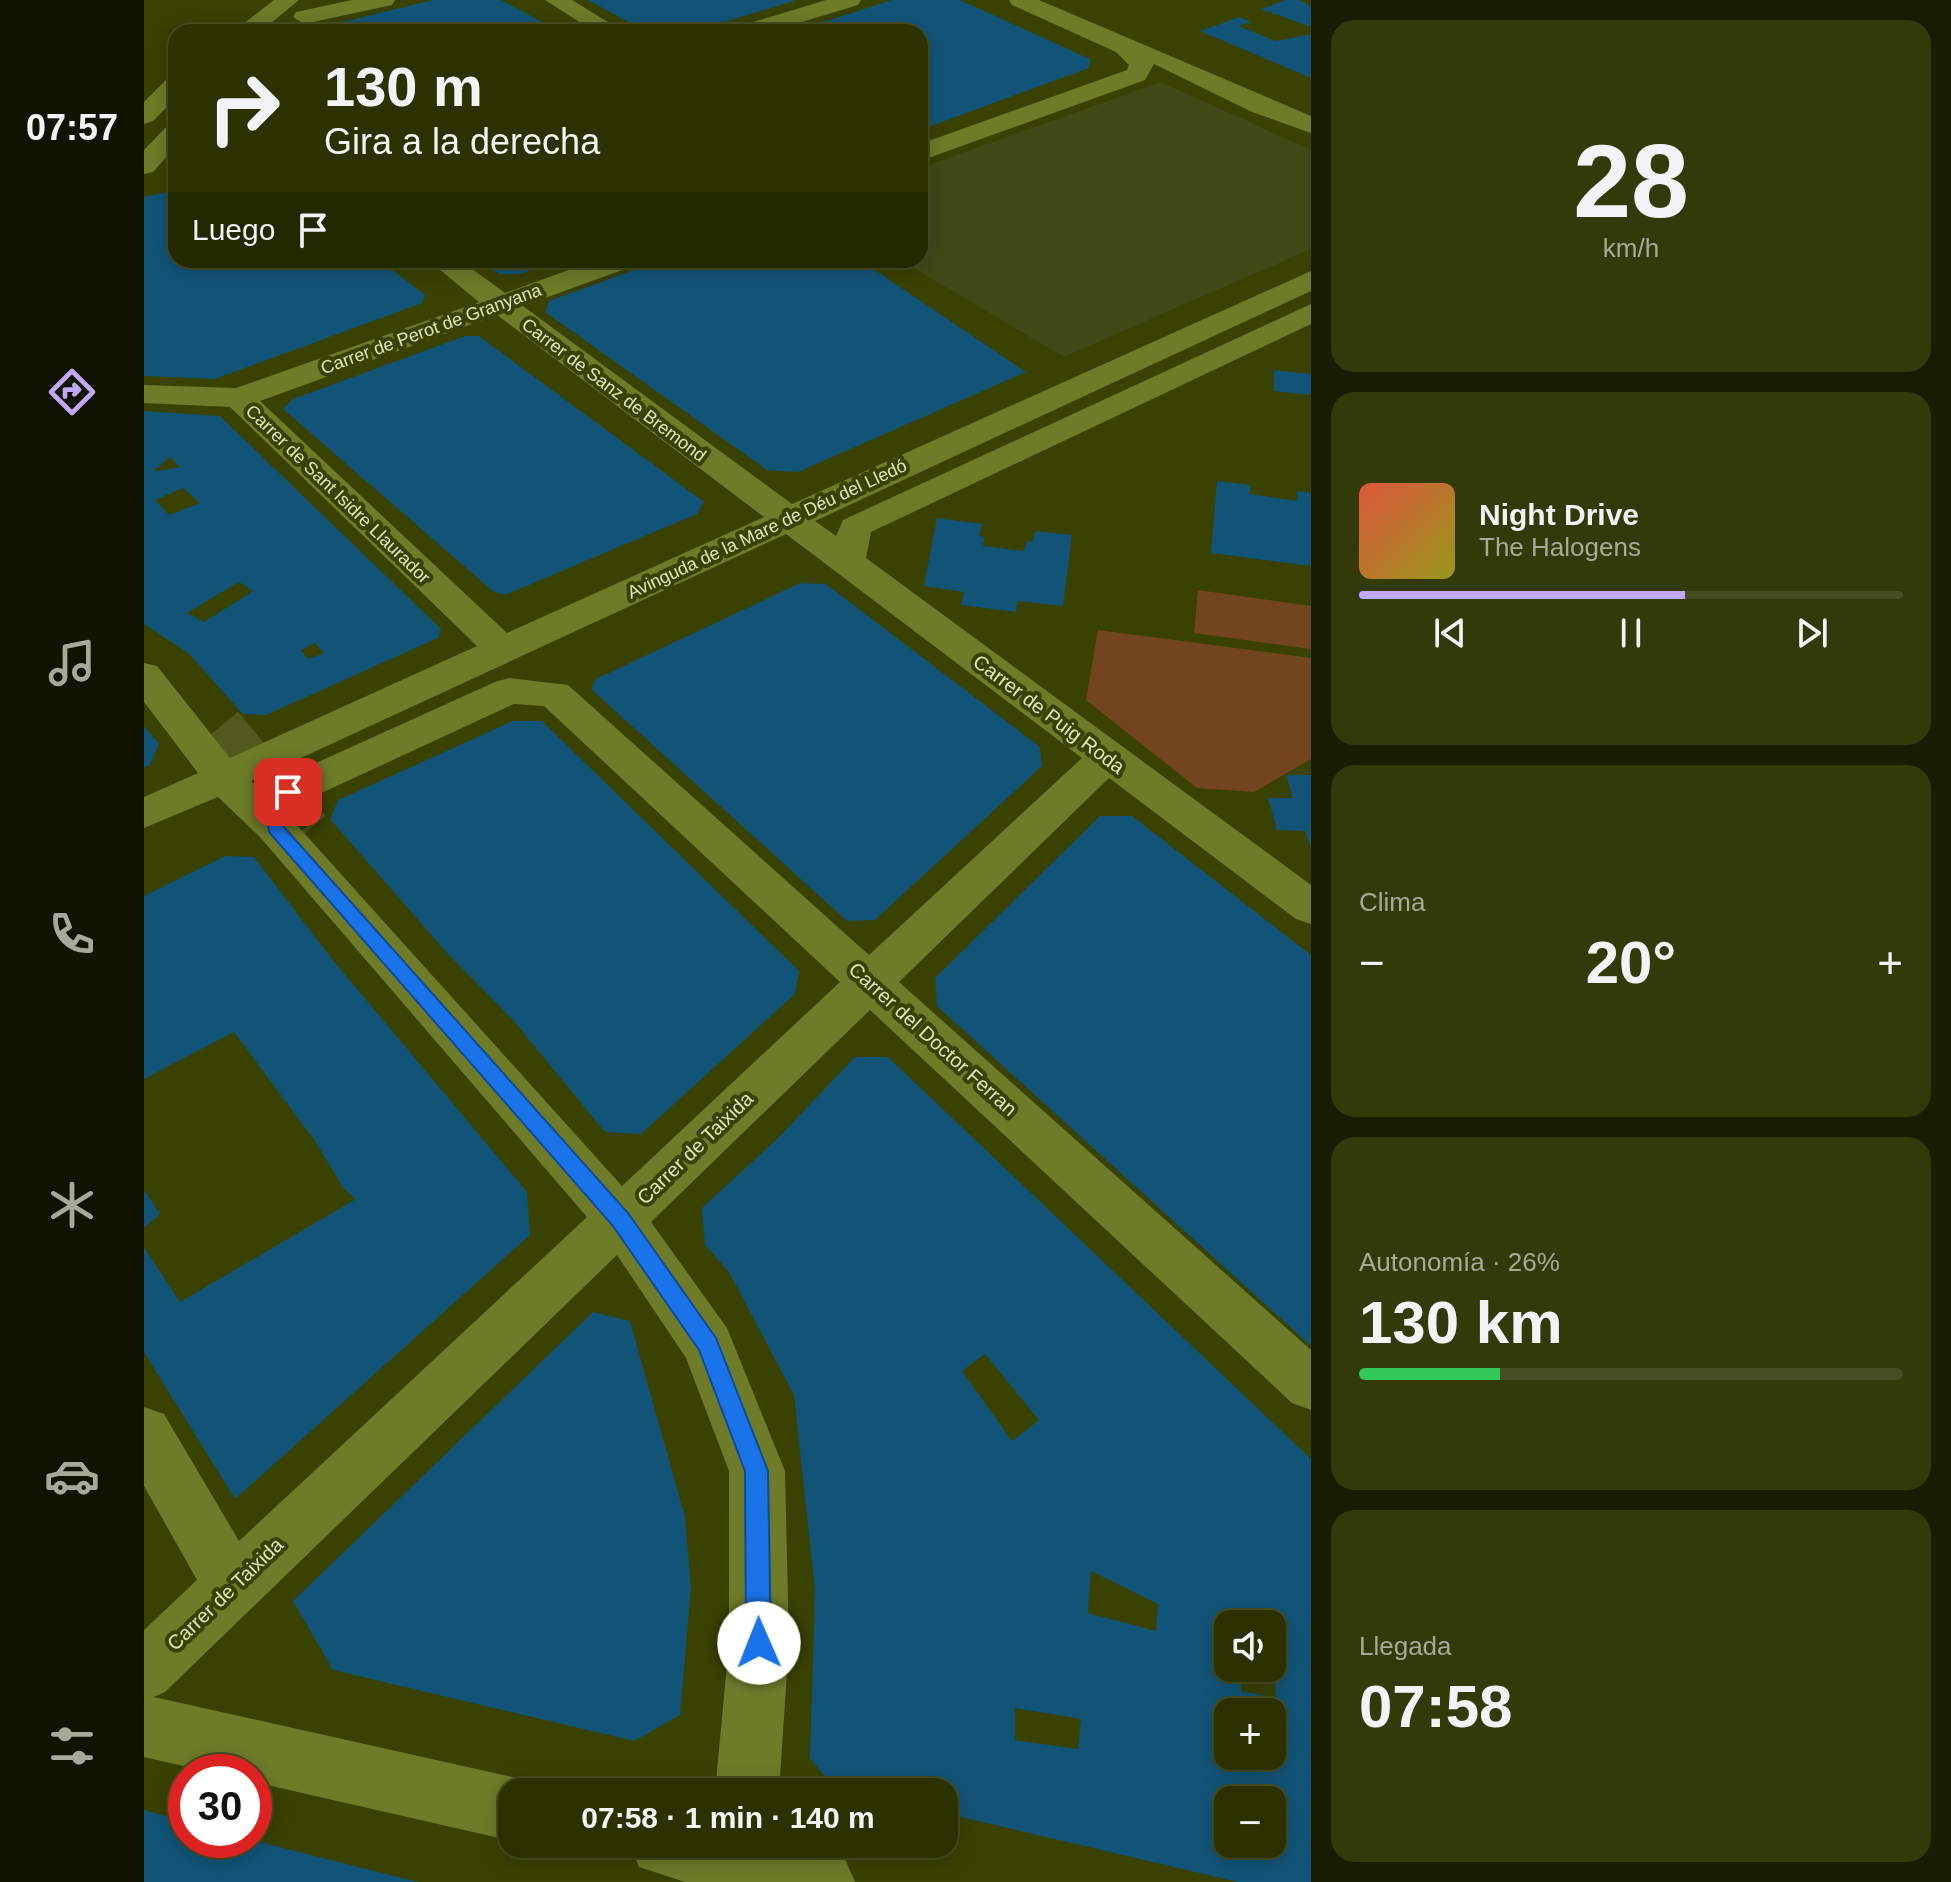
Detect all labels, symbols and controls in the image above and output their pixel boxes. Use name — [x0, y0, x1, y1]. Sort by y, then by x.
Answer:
text: 130 m — [324, 55, 483, 118]
icon: right — [192, 56, 296, 160]
text: 07:57 — [26, 107, 118, 148]
text: Gira a la derecha — [324, 121, 600, 162]
text: 28 — [1573, 123, 1689, 239]
icon: arrive — [291, 208, 335, 252]
text: Luego — [192, 213, 275, 246]
text: km/h — [1603, 233, 1659, 263]
street label: Carrer de Perot de Granyana — [318, 279, 545, 378]
street label: Carrer de Sanz de Bremond — [518, 314, 710, 466]
icon: directions — [44, 364, 100, 420]
street label: Carrer de Sant Isidre Llaurador — [242, 401, 434, 587]
street label: Avinguda de la Mare de Déu del Lledó — [624, 455, 910, 603]
text: Night Drive — [1479, 498, 1639, 531]
text: The Halogens — [1479, 532, 1641, 562]
icon: previous — [1428, 611, 1472, 655]
icon: pause — [1609, 611, 1653, 655]
icon: next — [1790, 611, 1834, 655]
icon: music — [44, 635, 100, 691]
street label: Carrer de Puig Roda — [969, 650, 1130, 779]
pin — [254, 758, 322, 826]
icon: arrive — [266, 770, 310, 814]
text: Clima — [1359, 887, 1425, 917]
icon: phone — [44, 906, 100, 962]
text: 20° — [1586, 929, 1676, 996]
text: − — [1359, 938, 1385, 987]
text: + — [1877, 938, 1903, 987]
street label: Carrer del Doctor Ferran — [845, 958, 1021, 1120]
street label: Carrer de Taixida — [633, 1087, 758, 1209]
icon: climate — [44, 1177, 100, 1233]
text: Autonomía · 26% — [1359, 1247, 1560, 1277]
text: 130 km — [1359, 1289, 1563, 1356]
icon: car — [44, 1448, 100, 1504]
street label: Carrer de Taixida — [163, 1533, 288, 1655]
position arrow — [717, 1601, 801, 1685]
map controls — [1214, 1610, 1286, 1858]
button: sound — [1214, 1610, 1286, 1682]
text: Llegada — [1359, 1631, 1452, 1661]
text: 07:58 — [1359, 1673, 1512, 1740]
button: + — [1214, 1698, 1286, 1770]
icon: filters — [44, 1718, 100, 1774]
speed limit sign: 30 — [168, 1754, 272, 1858]
button: − — [1214, 1786, 1286, 1858]
text: 07:58 · 1 min · 140 m — [581, 1801, 875, 1834]

